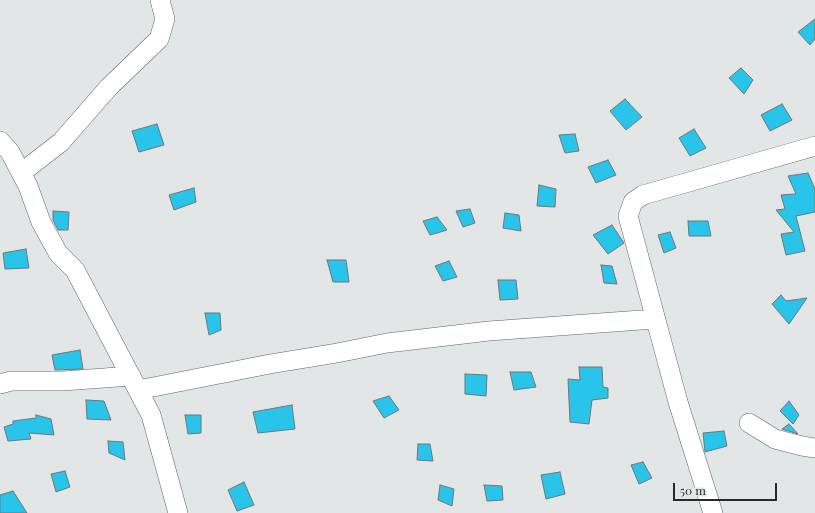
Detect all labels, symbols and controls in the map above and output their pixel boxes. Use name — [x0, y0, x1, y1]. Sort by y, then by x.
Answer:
scale bar — [675, 475, 779, 501]
text: 50 m — [680, 482, 706, 498]

